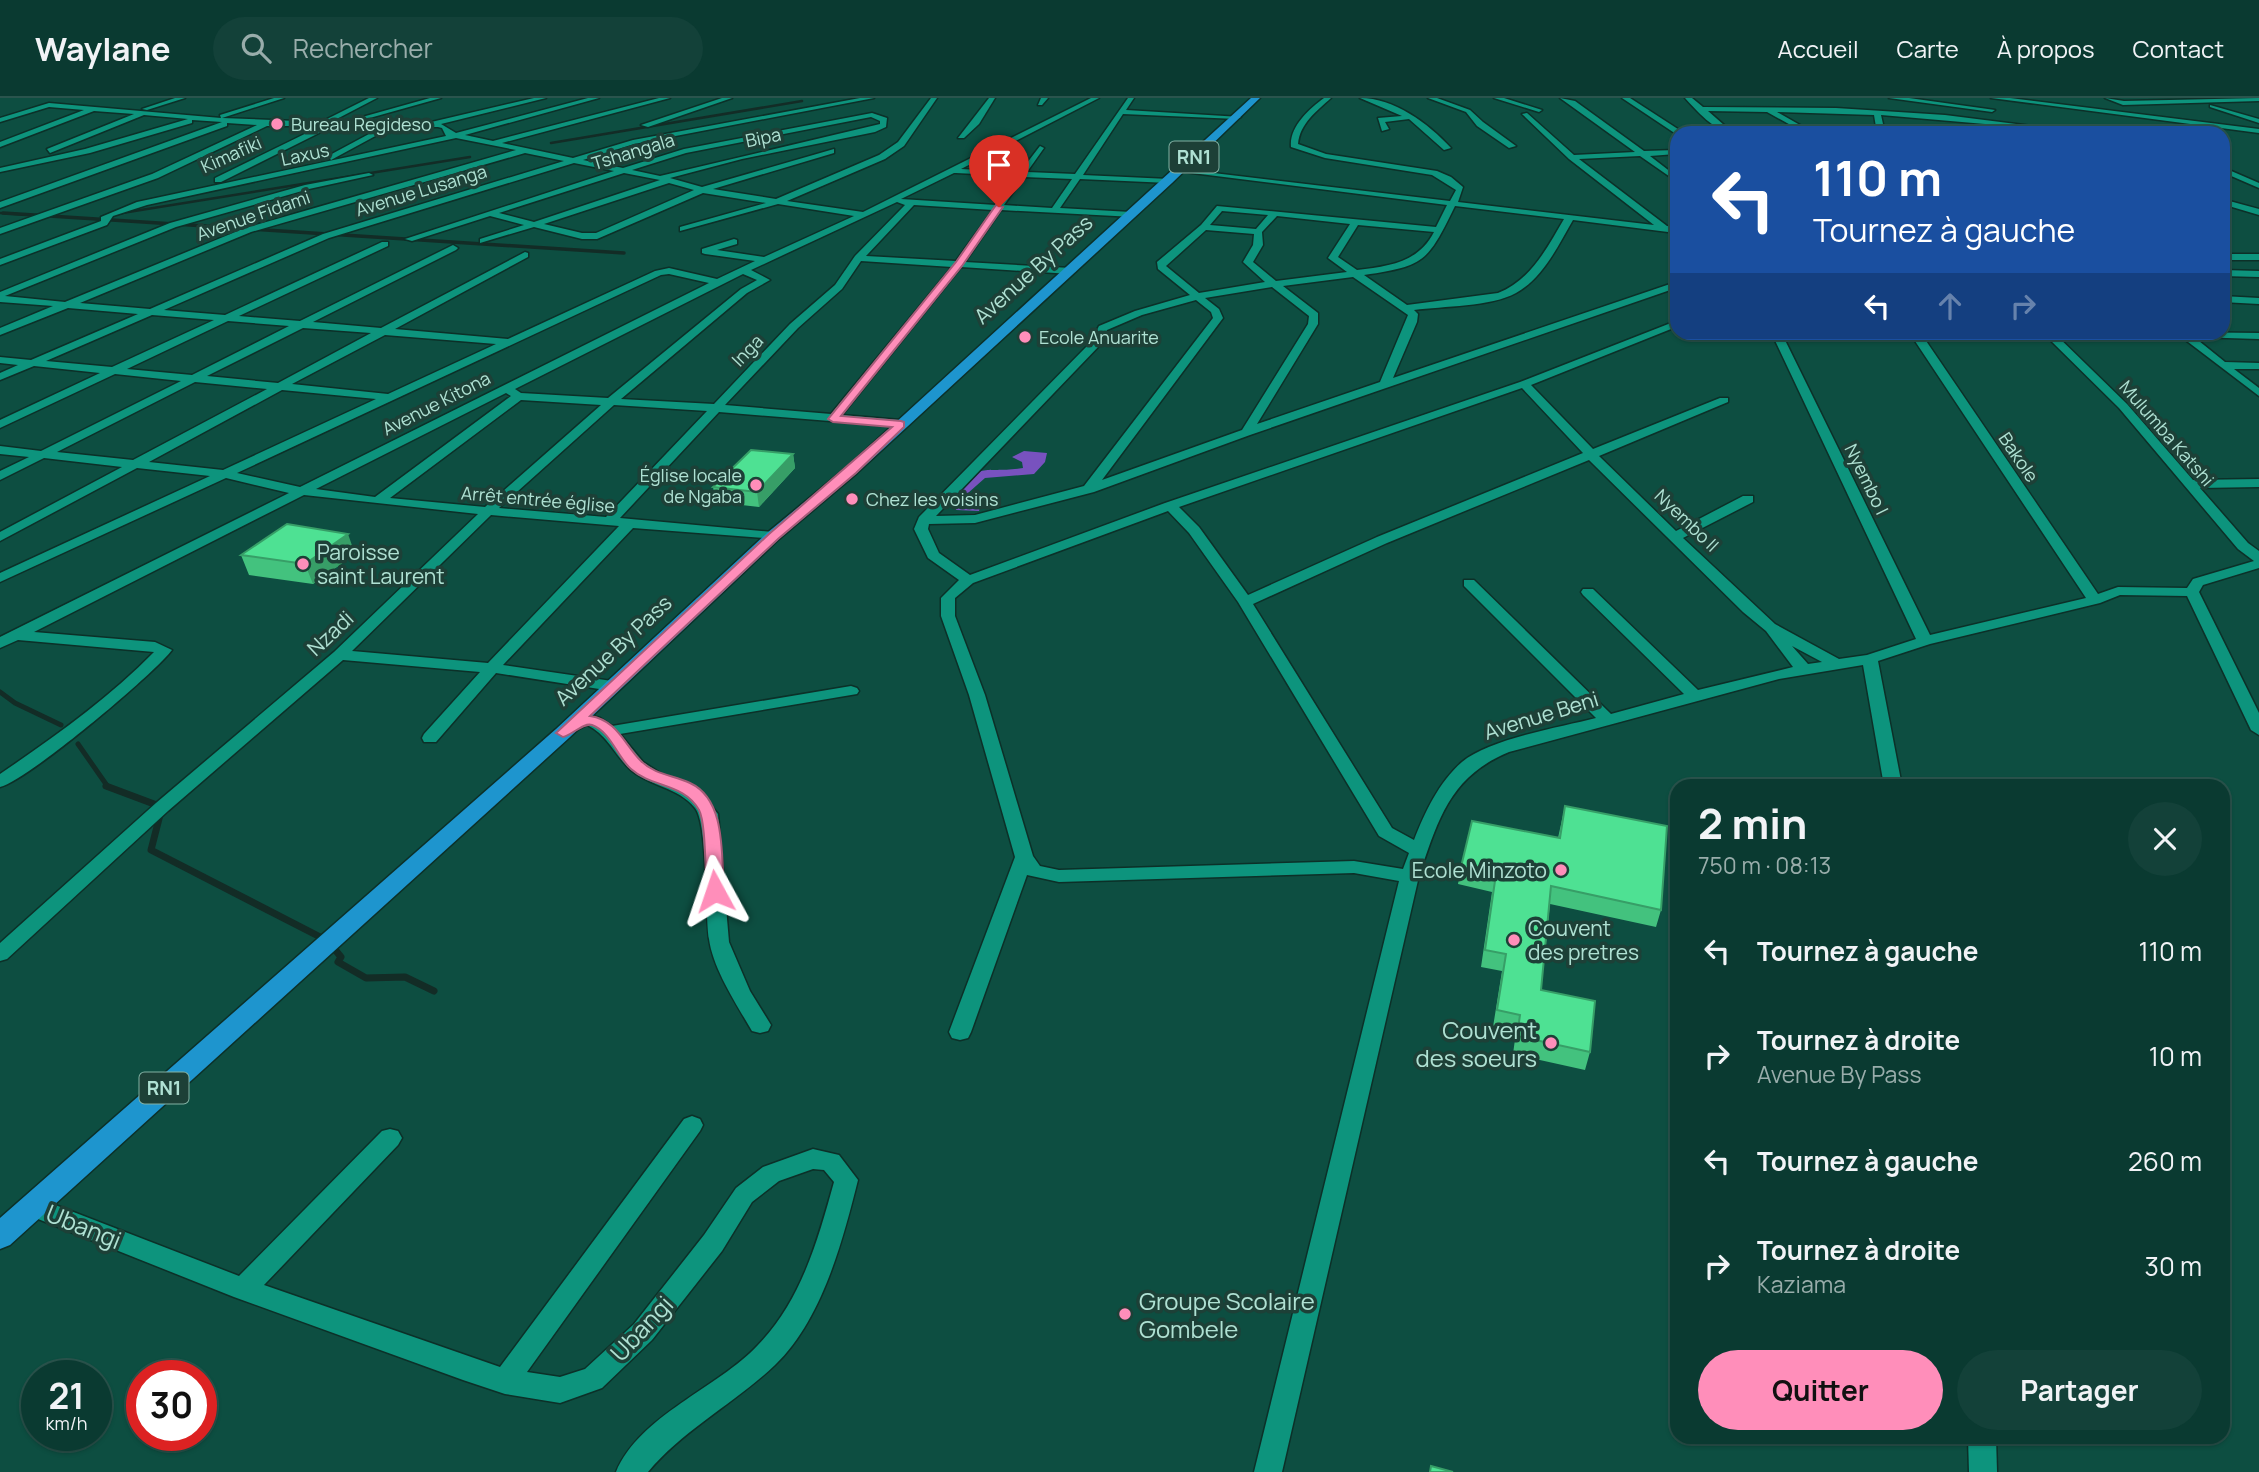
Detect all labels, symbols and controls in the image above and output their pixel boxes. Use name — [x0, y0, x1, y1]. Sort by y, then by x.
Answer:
search box — [213, 17, 703, 80]
text: Waylane — [35, 26, 171, 71]
icon: search — [237, 29, 275, 67]
text: Rechercher — [293, 30, 433, 66]
text: Accueil — [1778, 32, 1858, 65]
text: Carte — [1896, 32, 1959, 65]
text: À propos — [1997, 32, 2095, 65]
text: Contact — [2133, 32, 2224, 65]
place label: Bureau Regideso — [291, 112, 432, 136]
marker: Bureau Regideso — [269, 116, 285, 132]
street label: Bipa — [743, 122, 783, 152]
street label: Tshangala — [589, 127, 677, 175]
street label: Kimafiki — [197, 130, 265, 178]
pin — [969, 135, 1029, 207]
street label: Laxus — [279, 137, 331, 171]
road number: RN1 — [1170, 142, 1218, 172]
text: 110 m — [1813, 144, 1942, 211]
icon: arrive — [980, 146, 1018, 184]
icon: left — [1698, 154, 1789, 245]
street label: Avenue Lusanga — [353, 159, 489, 221]
street label: Avenue Fidami — [193, 184, 313, 246]
street label: Avenue By Pass — [968, 208, 1098, 330]
text: Tournez à gauche — [1813, 208, 2075, 252]
icon: left — [1858, 287, 1896, 325]
icon: ahead — [1931, 287, 1969, 325]
icon: right — [2004, 287, 2042, 325]
place label: Ecole Anuarite — [1039, 325, 1159, 349]
street label: Inga — [726, 329, 768, 371]
marker: Ecole Anuarite — [1017, 329, 1033, 345]
street label: Avenue Kitona — [378, 365, 494, 441]
street label: Mulumba Katshi — [2114, 375, 2220, 491]
street label: Bakole — [1994, 427, 2044, 487]
street label: Nyembo I — [1840, 440, 1894, 518]
place label: Église locale de Ngaba — [640, 463, 742, 508]
marker: Église locale de Ngaba — [748, 477, 764, 493]
street label: Arrêt entrée église — [460, 480, 616, 518]
street label: Nyembo II — [1650, 483, 1724, 557]
place label: Chez les voisins — [866, 487, 998, 511]
marker: Chez les voisins — [844, 491, 860, 507]
place label: Paroisse saint Laurent — [317, 538, 445, 590]
marker: Paroisse saint Laurent — [295, 556, 311, 572]
street label: Avenue By Pass — [549, 589, 677, 711]
street label: Nzadi — [301, 604, 359, 662]
street label: Avenue Beni — [1480, 684, 1602, 746]
text: 2 min — [1698, 794, 1807, 852]
button: close — [2128, 802, 2202, 876]
text: 750 m · 08:13 — [1698, 849, 1831, 881]
position arrow — [678, 854, 752, 928]
place label: Ecole Minzoto — [1412, 856, 1547, 884]
marker: Ecole Minzoto — [1553, 862, 1569, 878]
place label: Couvent des pretres — [1528, 914, 1639, 966]
marker: Couvent des pretres — [1506, 932, 1522, 948]
icon: left — [1698, 932, 1736, 970]
text: Tournez à gauche — [1757, 933, 1978, 969]
text: 110 m — [2139, 933, 2202, 969]
place label: Couvent des soeurs — [1415, 1013, 1537, 1074]
text: Tournez à droite — [1757, 1022, 1960, 1058]
marker: Couvent des soeurs — [1543, 1035, 1559, 1051]
icon: right — [1698, 1037, 1736, 1075]
text: 10 m — [2149, 1038, 2202, 1074]
text: Avenue By Pass — [1757, 1058, 1921, 1090]
road number: RN1 — [140, 1072, 188, 1104]
icon: left — [1698, 1142, 1736, 1180]
text: Tournez à gauche — [1757, 1143, 1978, 1179]
text: 260 m — [2128, 1143, 2202, 1179]
street label: Ubangi — [41, 1196, 127, 1256]
text: Tournez à droite — [1757, 1232, 1960, 1268]
icon: right — [1698, 1247, 1736, 1285]
text: 30 m — [2145, 1248, 2202, 1284]
text: Kaziama — [1757, 1268, 1846, 1300]
place label: Groupe Scolaire Gombele — [1139, 1284, 1315, 1345]
street label: Ubangi — [602, 1288, 680, 1368]
marker: Groupe Scolaire Gombele — [1117, 1306, 1133, 1322]
button: Quitter — [1698, 1350, 1943, 1430]
button: Partager — [1957, 1350, 2202, 1430]
speed limit sign: 30 — [126, 1360, 217, 1451]
text: 21 — [48, 1372, 85, 1420]
text: km/h — [46, 1411, 87, 1435]

